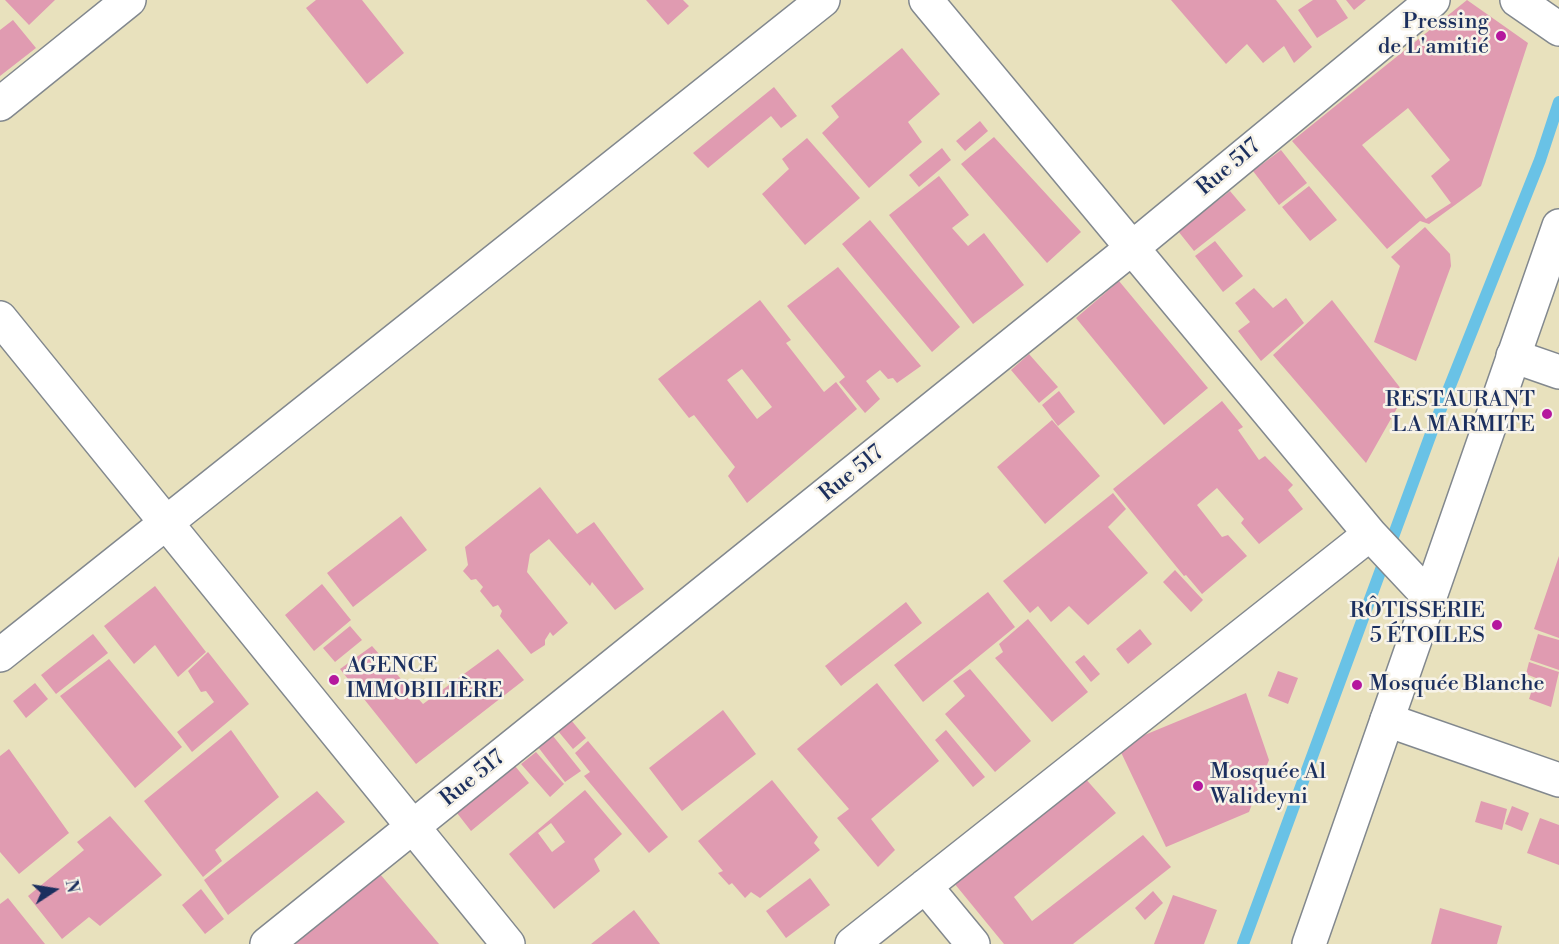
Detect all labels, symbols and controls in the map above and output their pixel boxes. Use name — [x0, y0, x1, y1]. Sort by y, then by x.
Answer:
place label: Pressing de L'amitié — [1378, 10, 1489, 62]
marker: Pressing de L'amitié — [1494, 29, 1508, 43]
street label: Rue 517 — [1192, 134, 1266, 202]
place label: RESTAURANT LA MARMITE — [1385, 388, 1535, 440]
marker: RESTAURANT LA MARMITE — [1540, 407, 1554, 421]
street label: Rue 517 — [815, 440, 889, 508]
place label: RÔTISSERIE 5 ÉTOILES — [1350, 599, 1485, 650]
marker: RÔTISSERIE 5 ÉTOILES — [1490, 618, 1504, 632]
place label: AGENCE IMMOBILIÈRE — [346, 654, 503, 706]
place label: Mosquée Blanche — [1369, 672, 1545, 698]
marker: AGENCE IMMOBILIÈRE — [327, 673, 341, 687]
marker: Mosquée Blanche — [1350, 678, 1364, 692]
street label: Rue 517 — [436, 745, 510, 813]
place label: Mosquée Al Walideyni — [1210, 760, 1326, 812]
marker: Mosquée Al Walideyni — [1191, 779, 1205, 793]
north arrow — [24, 860, 84, 920]
text: N — [61, 878, 83, 895]

